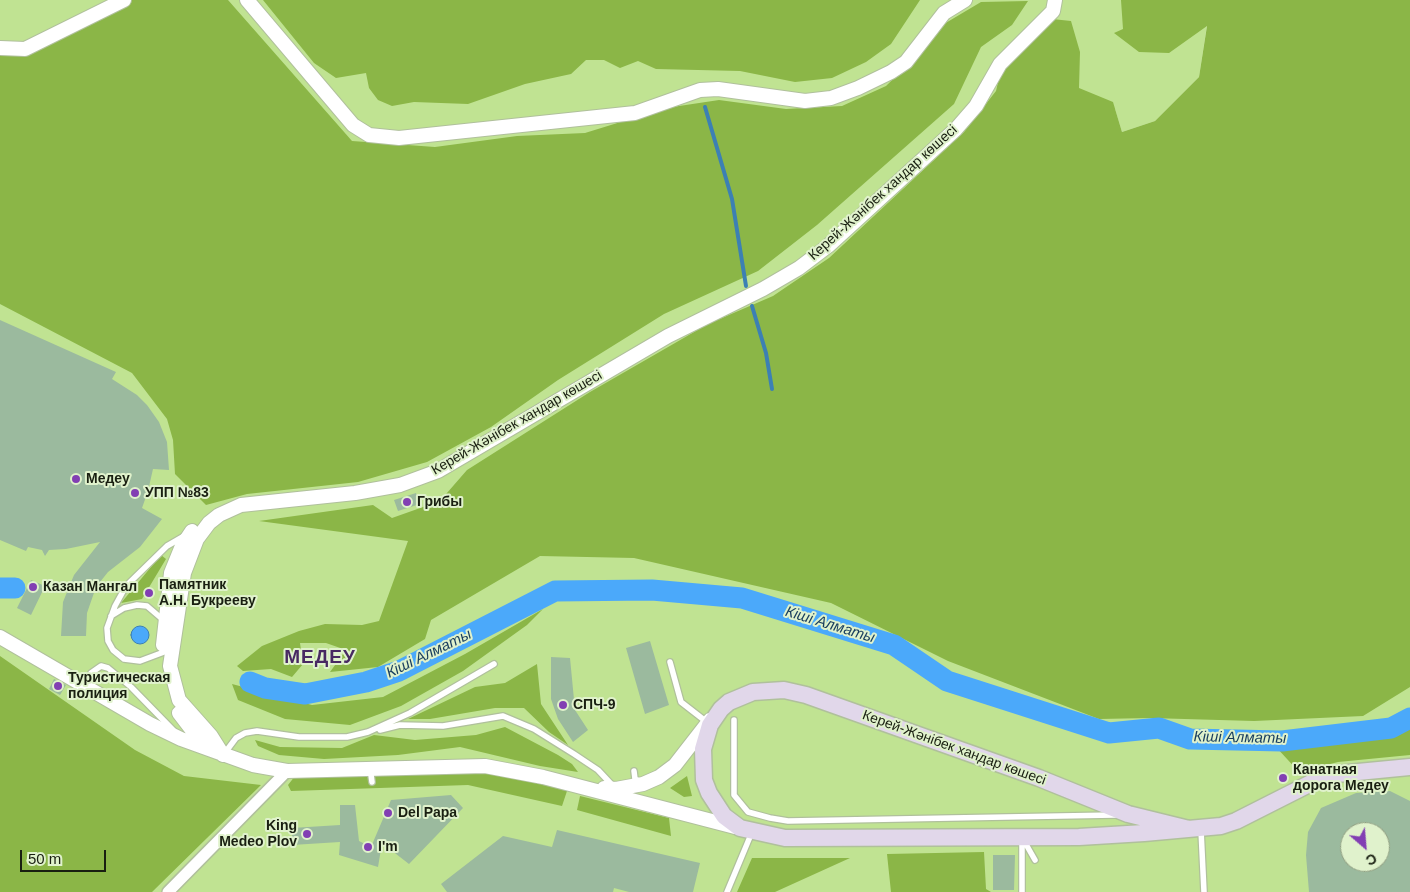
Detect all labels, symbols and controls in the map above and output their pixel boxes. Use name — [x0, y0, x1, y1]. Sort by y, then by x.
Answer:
street label: Керей-Жәнібек хандар көшесі — [805, 122, 961, 264]
street label: Керей-Жәнібек хандар көшесі — [429, 367, 605, 479]
place label: Медеу — [86, 471, 130, 487]
marker: Медеу — [70, 473, 82, 485]
place label: УПП №83 — [145, 485, 209, 501]
marker: УПП №83 — [129, 487, 141, 499]
place label: Грибы — [417, 494, 462, 510]
marker: Грибы — [401, 496, 413, 508]
place label: Памятник А.Н. Букрееву — [159, 577, 256, 610]
place label: Казан Мангал — [43, 579, 137, 595]
marker: Казан Мангал — [27, 581, 39, 593]
marker: Памятник А.Н. Букрееву — [143, 587, 155, 599]
water label: Кіші Алматы — [783, 603, 877, 647]
water label: Кіші Алматы — [383, 626, 475, 682]
district label: МЕДЕУ — [284, 647, 356, 669]
place label: Туристическая полиция — [68, 670, 171, 702]
marker: Туристическая полиция — [52, 680, 64, 692]
place label: СПЧ-9 — [573, 697, 615, 713]
marker: СПЧ-9 — [557, 699, 569, 711]
street label: Керей-Жәнібек хандар көшесі — [860, 707, 1048, 789]
water label: Кіші Алматы — [1193, 728, 1287, 748]
place label: Канатная дорога Медеу — [1293, 762, 1389, 794]
marker: Канатная дорога Медеу — [1277, 772, 1289, 784]
place label: Del Papa — [398, 805, 457, 821]
marker: Del Papa — [382, 807, 394, 819]
place label: King Medeo Plov — [219, 818, 297, 850]
north arrow — [1340, 822, 1390, 872]
marker: King Medeo Plov — [301, 828, 313, 840]
place label: I'm — [378, 839, 398, 855]
scale bar — [22, 840, 109, 872]
marker: I'm — [362, 841, 374, 853]
text: 50 m — [28, 850, 61, 867]
text: С — [1363, 850, 1379, 869]

